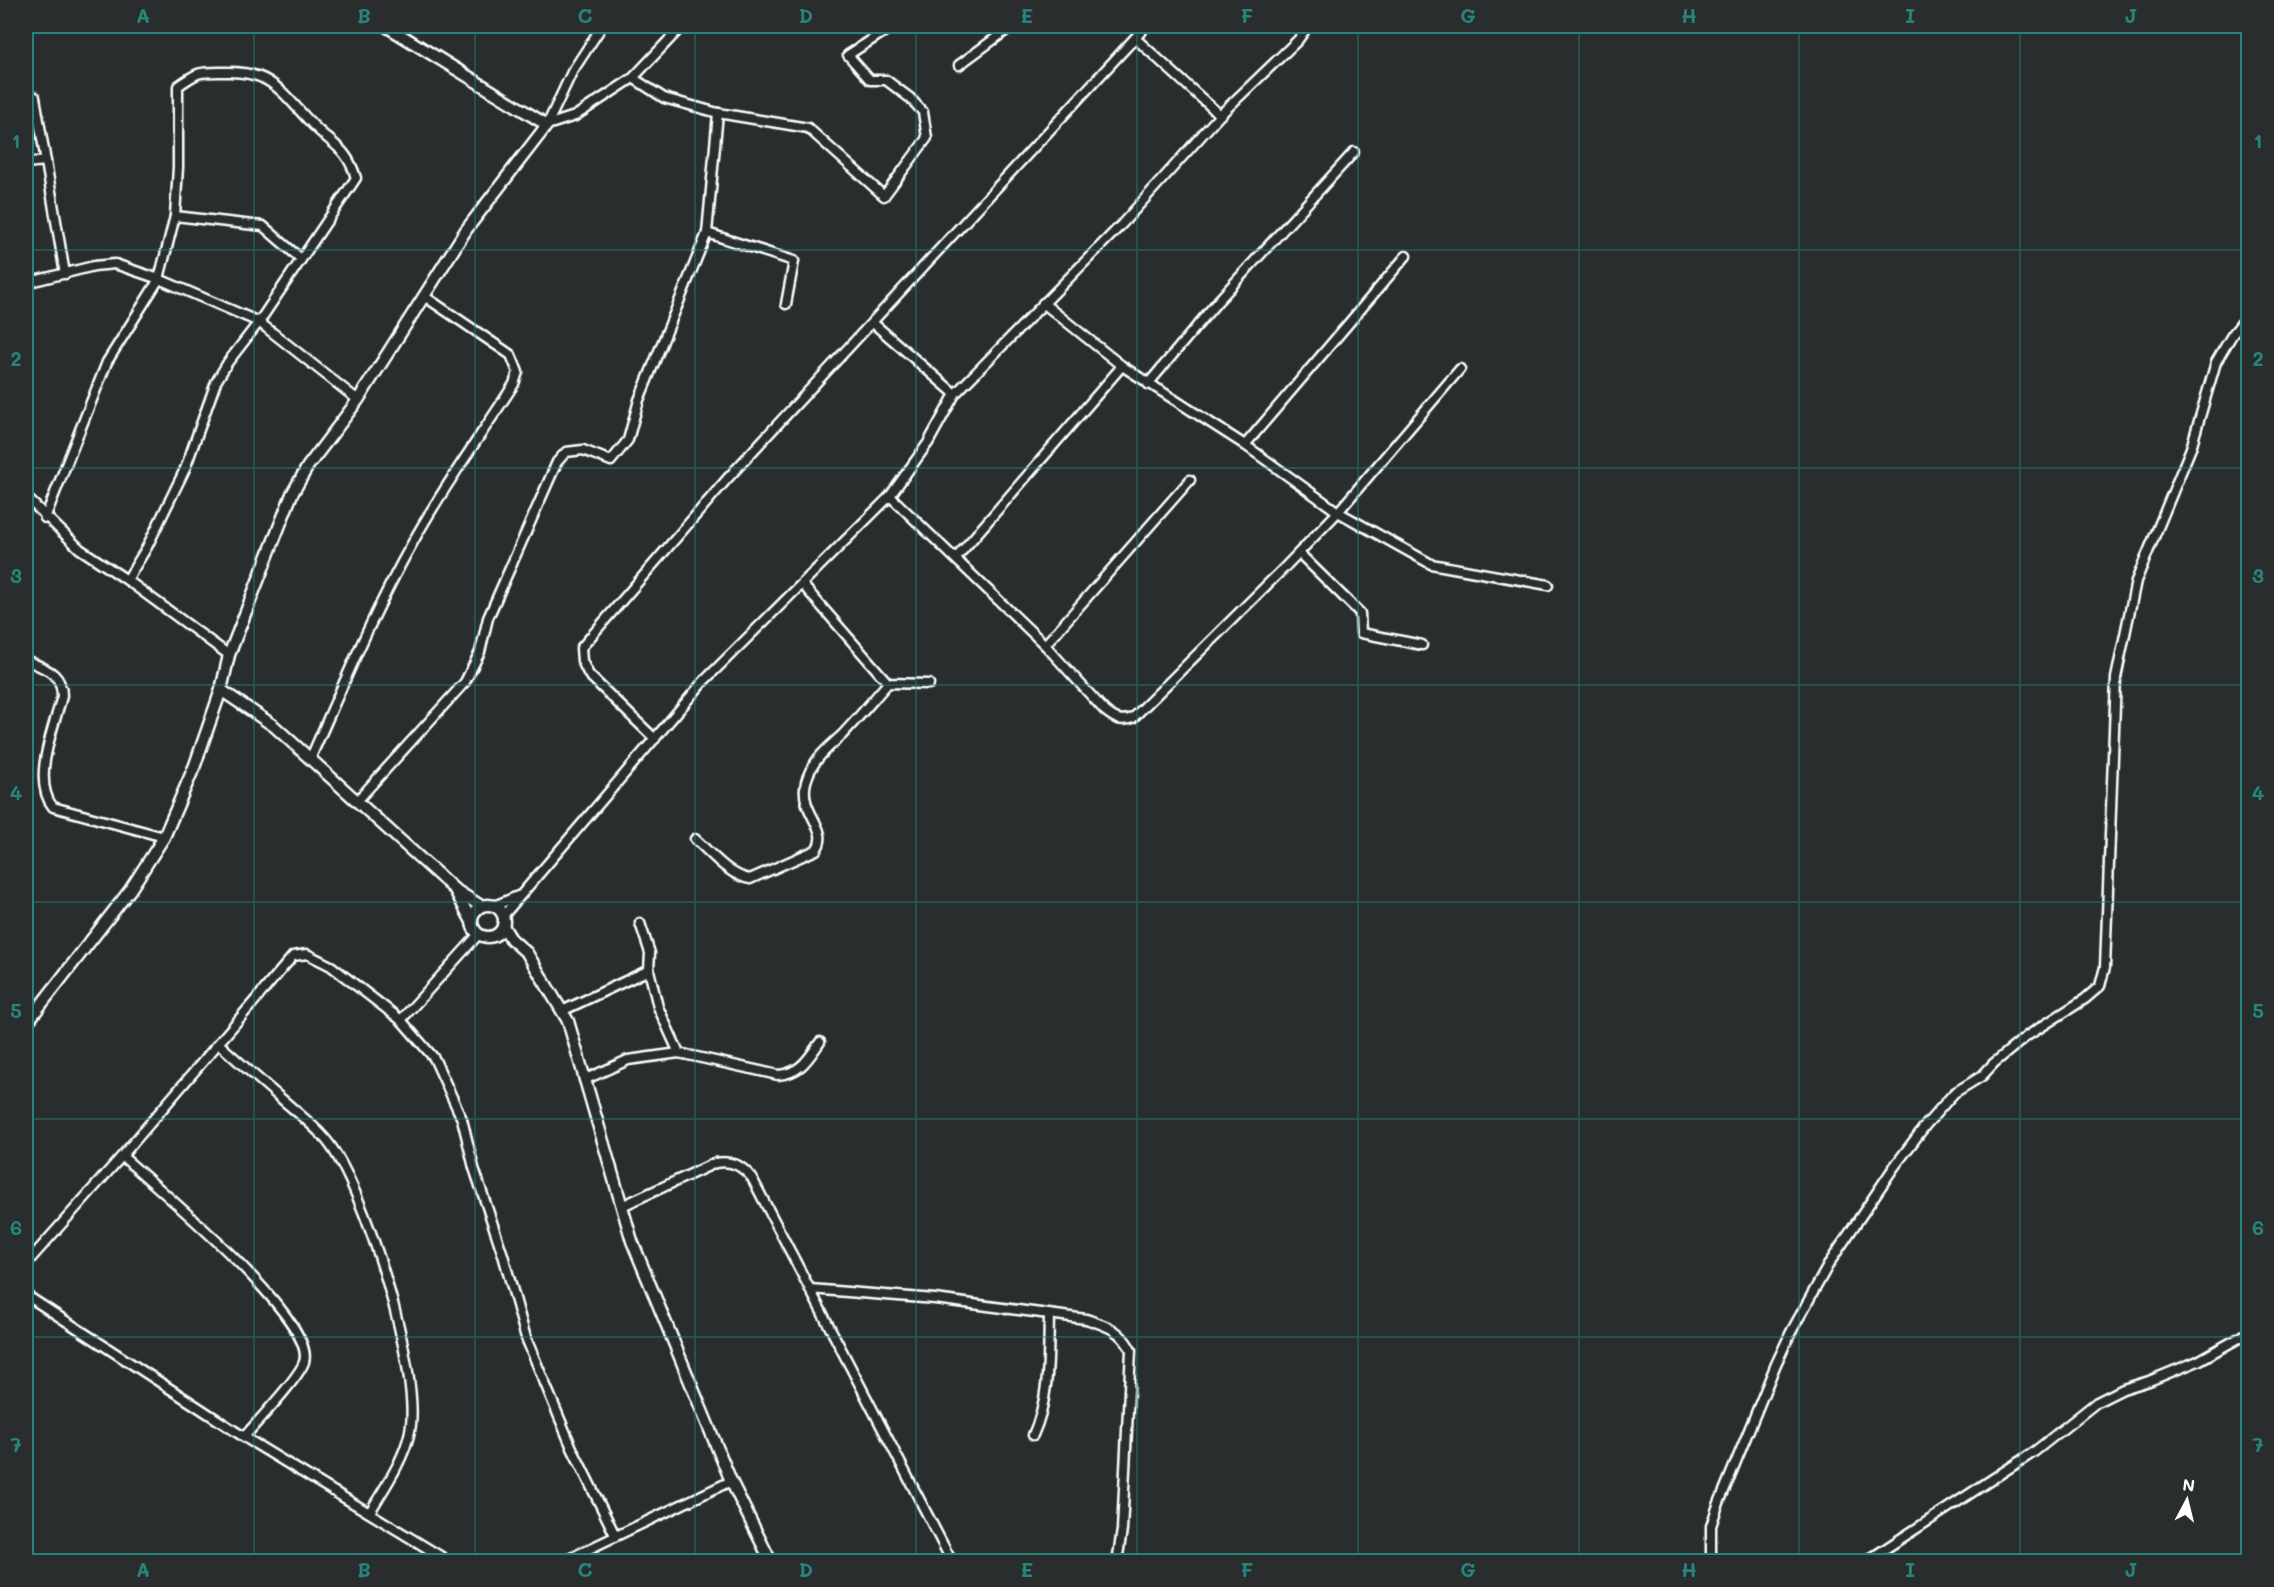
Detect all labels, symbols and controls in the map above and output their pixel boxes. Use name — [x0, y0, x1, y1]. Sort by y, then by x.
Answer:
text: A — [136, 2, 150, 28]
text: B — [357, 2, 371, 28]
text: C — [578, 2, 593, 28]
text: D — [799, 2, 813, 28]
text: E — [1021, 2, 1033, 28]
text: F — [1241, 2, 1254, 28]
text: G — [1460, 2, 1476, 28]
text: H — [1681, 2, 1697, 28]
text: I — [1905, 2, 1915, 28]
text: J — [2124, 2, 2138, 28]
text: 1 — [12, 127, 20, 153]
text: 1 — [2254, 127, 2262, 153]
text: 2 — [10, 345, 22, 371]
text: 2 — [2252, 345, 2264, 371]
text: 3 — [10, 562, 22, 588]
text: 3 — [2252, 562, 2264, 588]
text: 4 — [10, 779, 23, 805]
text: 4 — [2252, 779, 2265, 805]
text: 5 — [10, 997, 22, 1023]
text: 5 — [2252, 997, 2264, 1023]
text: 6 — [10, 1214, 22, 1240]
text: 6 — [2252, 1214, 2264, 1240]
text: 7 — [10, 1431, 22, 1457]
text: 7 — [2252, 1431, 2264, 1457]
north arrow — [2157, 1470, 2217, 1530]
text: N — [2182, 1473, 2196, 1496]
text: A — [136, 1556, 150, 1582]
text: B — [357, 1556, 371, 1582]
text: C — [578, 1556, 593, 1582]
text: D — [799, 1556, 813, 1582]
text: E — [1021, 1556, 1033, 1582]
text: F — [1241, 1556, 1254, 1582]
text: G — [1460, 1556, 1476, 1582]
text: H — [1681, 1556, 1697, 1582]
text: I — [1905, 1556, 1915, 1582]
text: J — [2124, 1556, 2138, 1582]

